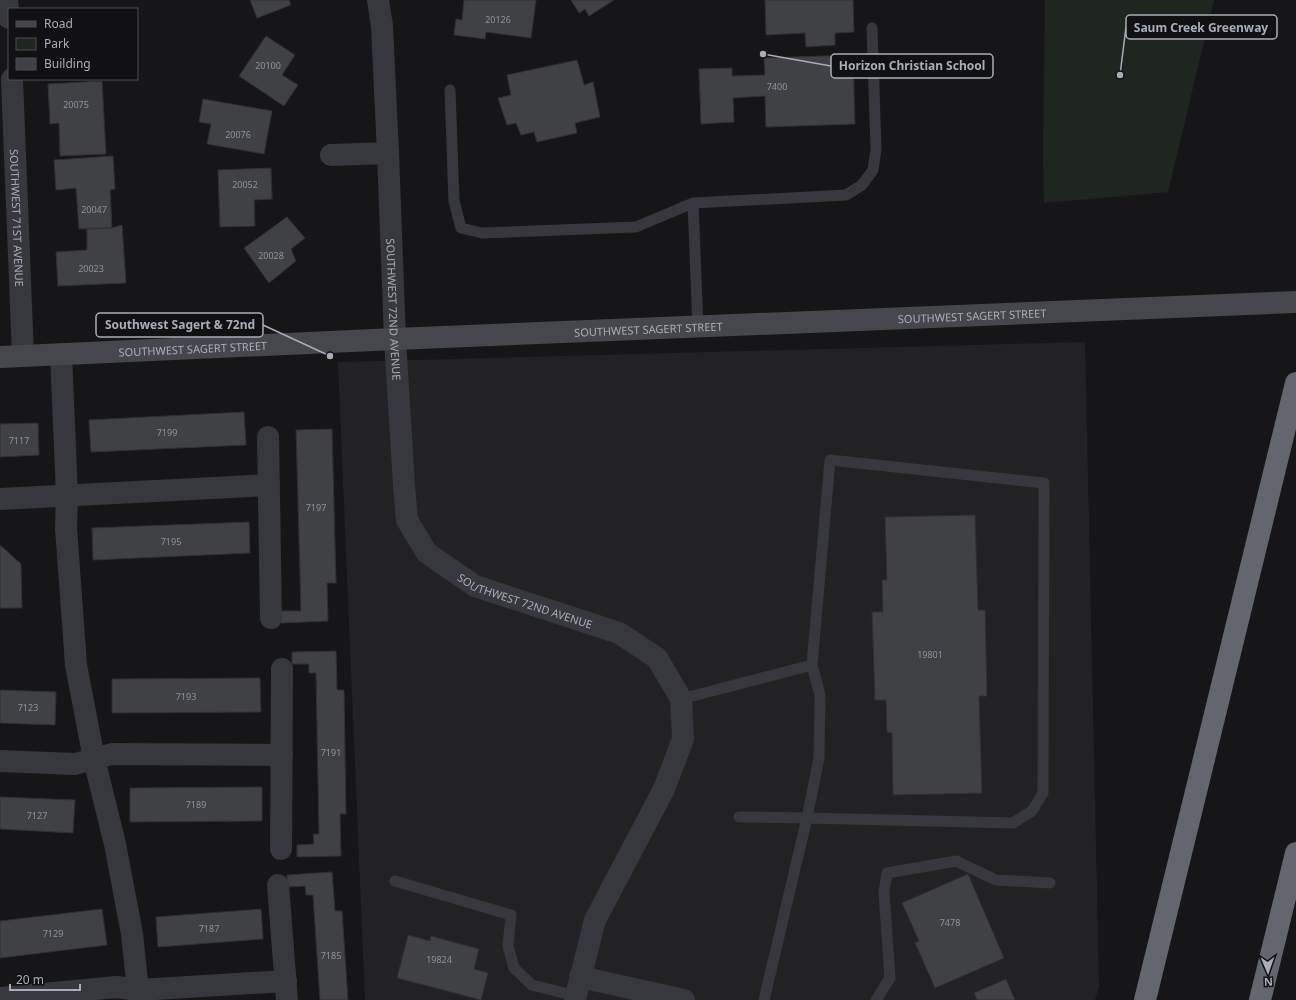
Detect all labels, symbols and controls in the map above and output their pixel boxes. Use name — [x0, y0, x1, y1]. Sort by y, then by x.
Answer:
legend — [8, 8, 138, 80]
house number: 20126 — [485, 13, 511, 26]
text: Road — [44, 15, 73, 32]
callout: Saum Creek Greenway — [1126, 15, 1277, 39]
text: Saum Creek Greenway — [1134, 19, 1268, 36]
text: Park — [44, 35, 70, 52]
callout: Horizon Christian School — [831, 54, 993, 78]
text: Building — [44, 55, 91, 72]
text: Horizon Christian School — [839, 57, 985, 74]
house number: 20100 — [255, 59, 281, 72]
house number: 7400 — [767, 80, 787, 93]
house number: 20075 — [63, 98, 89, 111]
house number: 20076 — [225, 128, 251, 141]
street label: SOUTHWEST 71ST AVENUE — [7, 149, 28, 287]
house number: 20052 — [232, 178, 258, 191]
house number: 20047 — [81, 203, 107, 216]
street label: SOUTHWEST 72ND AVENUE — [384, 238, 405, 381]
house number: 20028 — [258, 249, 284, 262]
house number: 20023 — [78, 262, 104, 275]
street label: SOUTHWEST SAGERT STREET — [898, 305, 1047, 326]
callout: Southwest Sagert & 72nd — [96, 313, 263, 337]
text: Southwest Sagert & 72nd — [105, 316, 255, 333]
street label: SOUTHWEST SAGERT STREET — [574, 318, 723, 339]
street label: SOUTHWEST SAGERT STREET — [118, 337, 267, 359]
house number: 7199 — [157, 426, 177, 439]
house number: 7117 — [9, 434, 29, 447]
house number: 7197 — [306, 501, 326, 514]
house number: 7195 — [161, 535, 181, 548]
street label: SOUTHWEST 72ND AVENUE — [455, 569, 594, 631]
house number: 19801 — [917, 648, 943, 661]
house number: 7193 — [176, 690, 196, 703]
house number: 7123 — [18, 701, 38, 714]
house number: 7191 — [321, 746, 341, 759]
house number: 7189 — [186, 798, 206, 811]
house number: 7127 — [27, 809, 47, 822]
house number: 7478 — [940, 916, 960, 929]
house number: 7187 — [199, 922, 219, 935]
house number: 7129 — [43, 927, 63, 940]
house number: 7185 — [321, 949, 341, 962]
north arrow — [1248, 952, 1288, 992]
house number: 19824 — [426, 953, 452, 966]
scale bar — [10, 966, 80, 992]
text: 20 m — [16, 971, 44, 988]
text: N — [1264, 975, 1273, 990]

